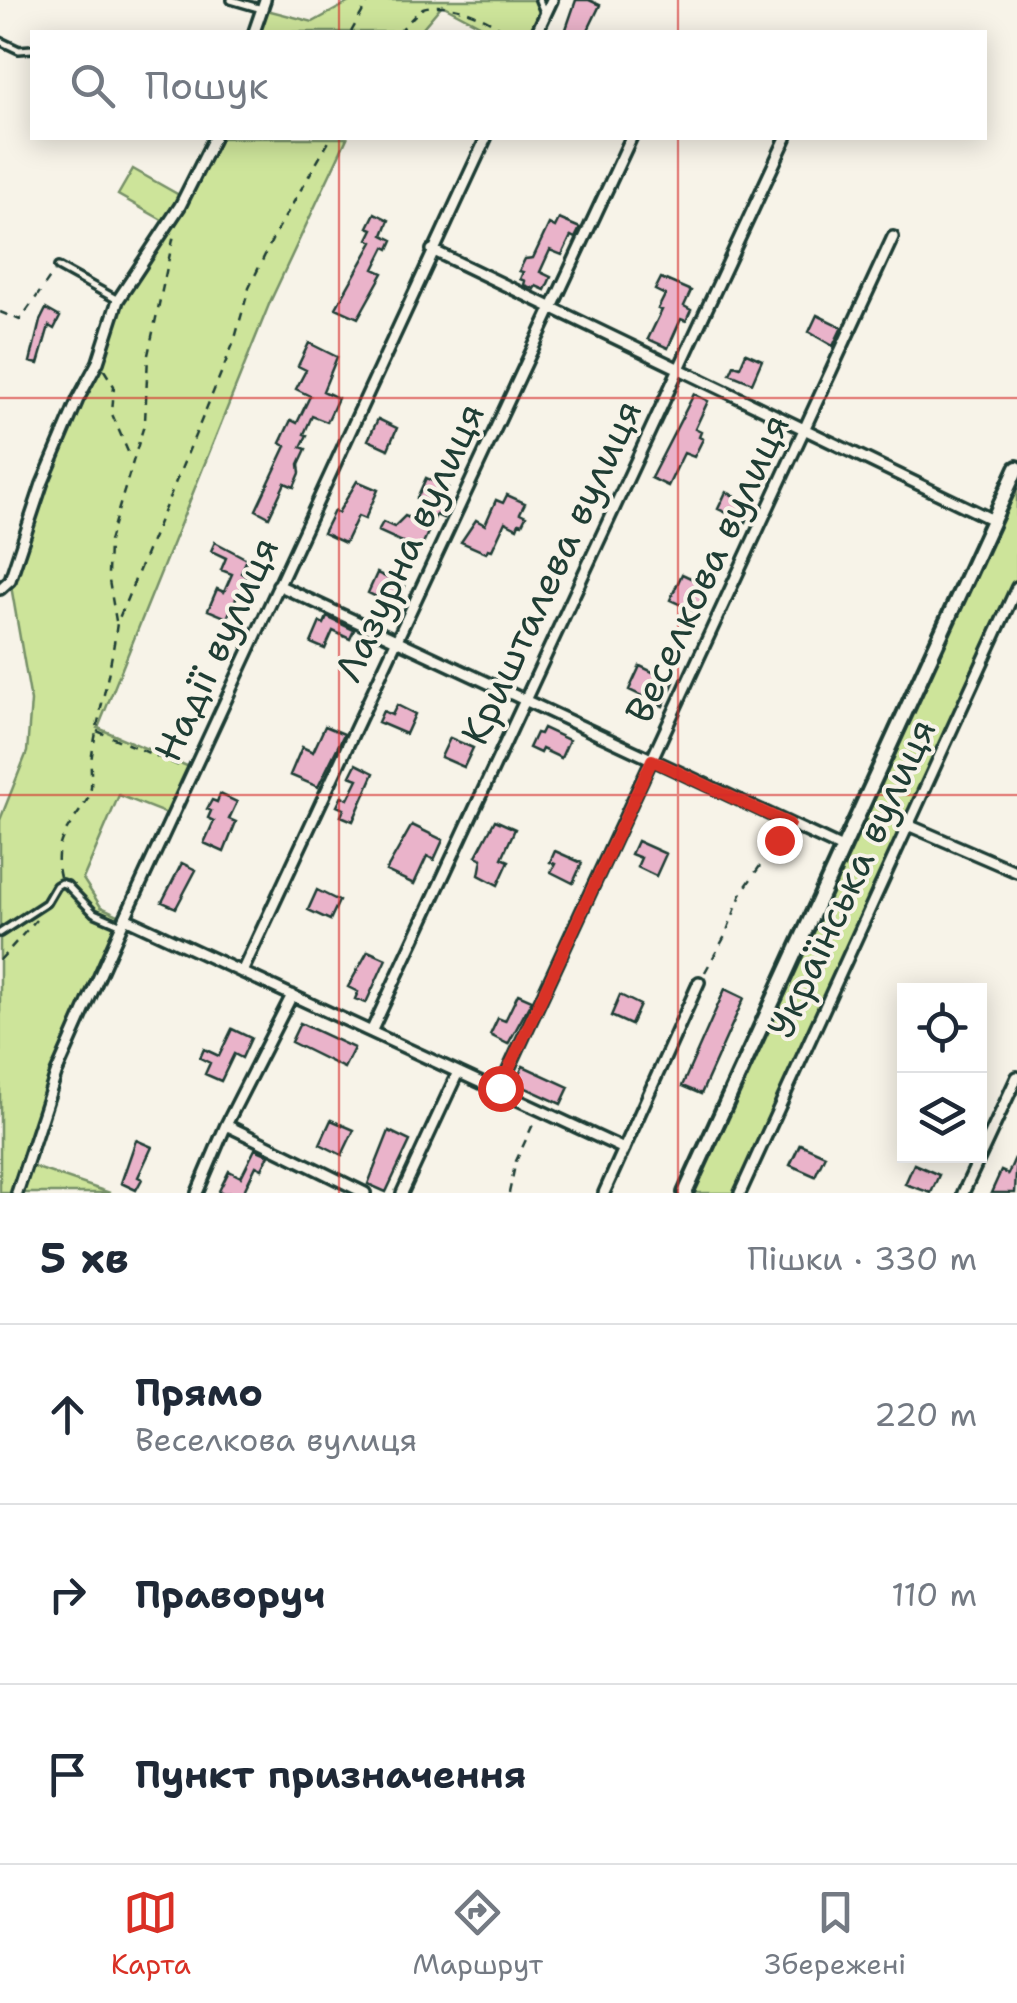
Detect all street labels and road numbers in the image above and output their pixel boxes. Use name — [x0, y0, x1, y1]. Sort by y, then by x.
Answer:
street label: Кришталева вулиця — [449, 391, 653, 753]
street label: Лазурна вулиця — [322, 394, 496, 690]
street label: Веселкова вулиця — [613, 405, 801, 731]
street label: Надії вулиця — [142, 528, 290, 770]
street label: Українська вулиця — [755, 710, 947, 1046]

